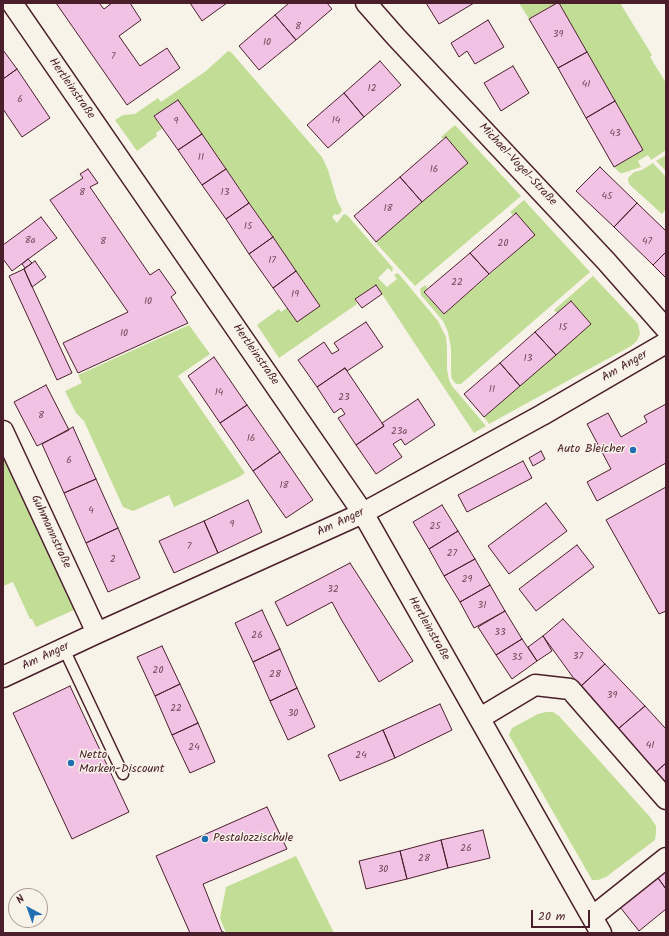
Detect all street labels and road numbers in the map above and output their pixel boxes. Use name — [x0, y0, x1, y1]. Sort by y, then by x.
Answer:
street label: Hertleinstraße — [45, 56, 97, 122]
street label: Michael-Vogel-Straße — [475, 121, 559, 209]
street label: Hertleinstraße — [229, 322, 281, 388]
street label: Am Anger — [600, 348, 650, 386]
street label: Guhmannstraße — [27, 493, 73, 571]
street label: Am Anger — [315, 506, 367, 540]
street label: Hertleinstraße — [404, 594, 452, 664]
street label: Am Anger — [20, 640, 72, 674]

